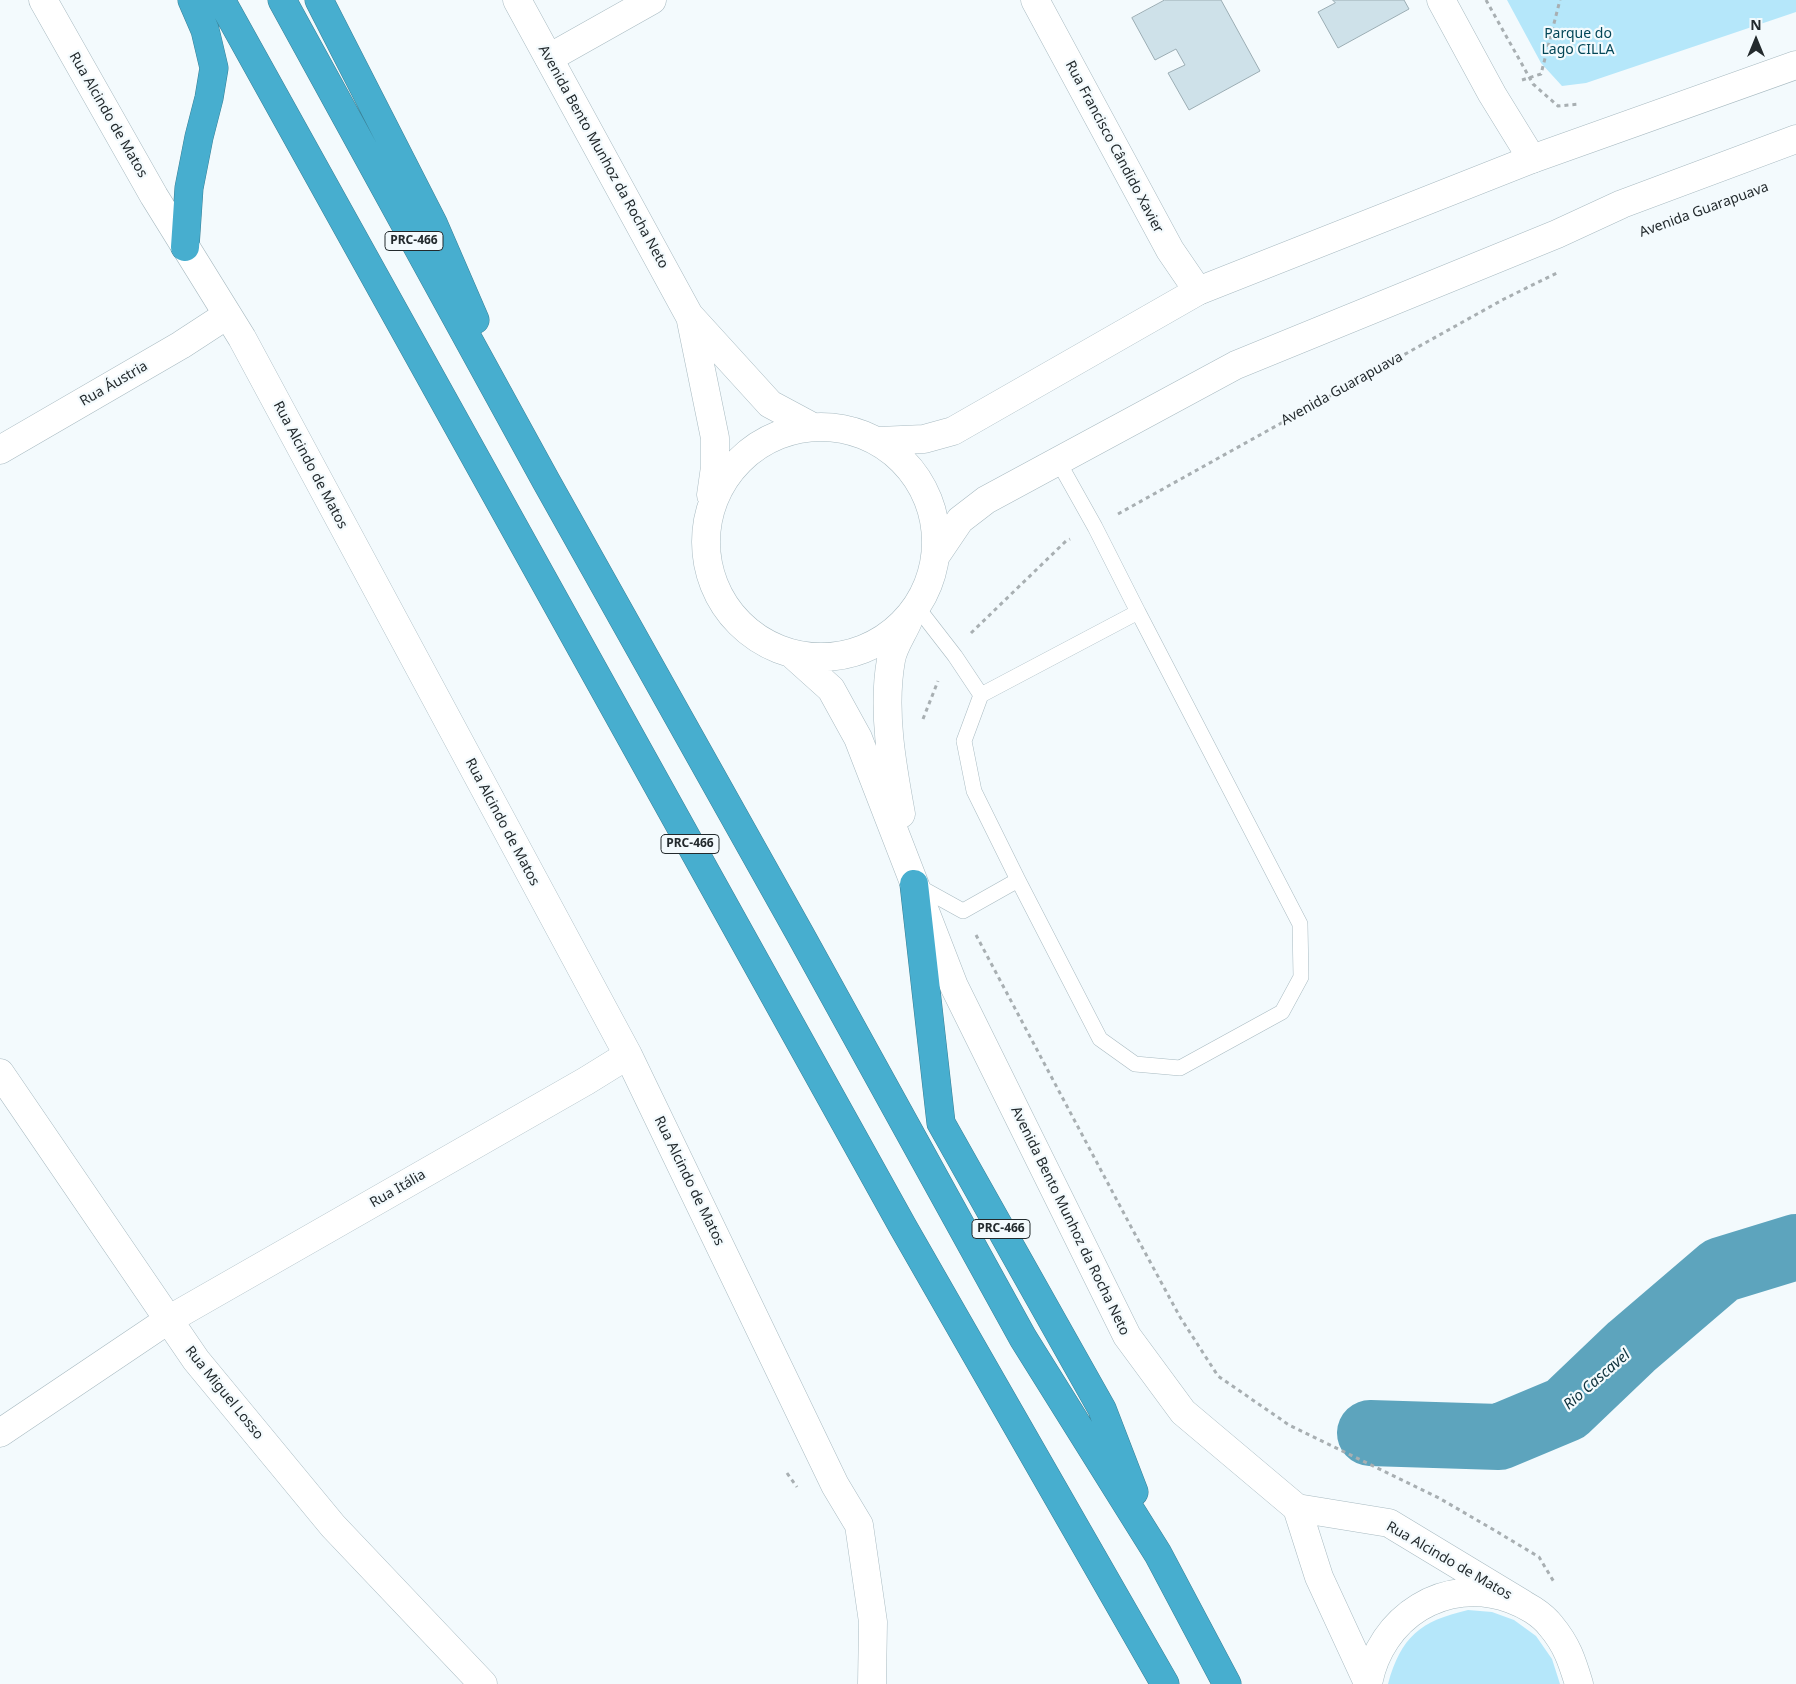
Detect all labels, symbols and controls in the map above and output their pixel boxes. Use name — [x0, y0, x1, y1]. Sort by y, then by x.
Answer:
north arrow — [1731, 15, 1781, 65]
text: N — [1750, 15, 1762, 34]
park label: Parque do Lago CILLA — [1541, 26, 1615, 58]
street label: Avenida Bento Munhoz da Rocha Neto — [534, 42, 672, 272]
street label: Rua Alcindo de Matos — [65, 49, 151, 181]
street label: Rua Francisco Cândido Xavier — [1061, 58, 1167, 236]
street label: Avenida Guarapuava — [1637, 179, 1771, 241]
road number: PRC-466 — [385, 232, 443, 250]
street label: Avenida Guarapuava — [1278, 349, 1406, 429]
street label: Rua Áustria — [77, 358, 151, 410]
street label: Rua Alcindo de Matos — [269, 398, 351, 532]
street label: Rua Alcindo de Matos — [461, 755, 543, 889]
road number: PRC-466 — [661, 834, 719, 854]
street label: Avenida Bento Munhoz da Rocha Neto — [1007, 1104, 1133, 1338]
street label: Rua Alcindo de Matos — [650, 1113, 728, 1249]
street label: Rua Itália — [367, 1166, 429, 1212]
road number: PRC-466 — [972, 1220, 1030, 1238]
street label: Rua Miguel Losso — [181, 1343, 267, 1443]
water label: Rio Cascavel — [1560, 1346, 1634, 1414]
street label: Rua Alcindo de Matos — [1383, 1518, 1515, 1604]

